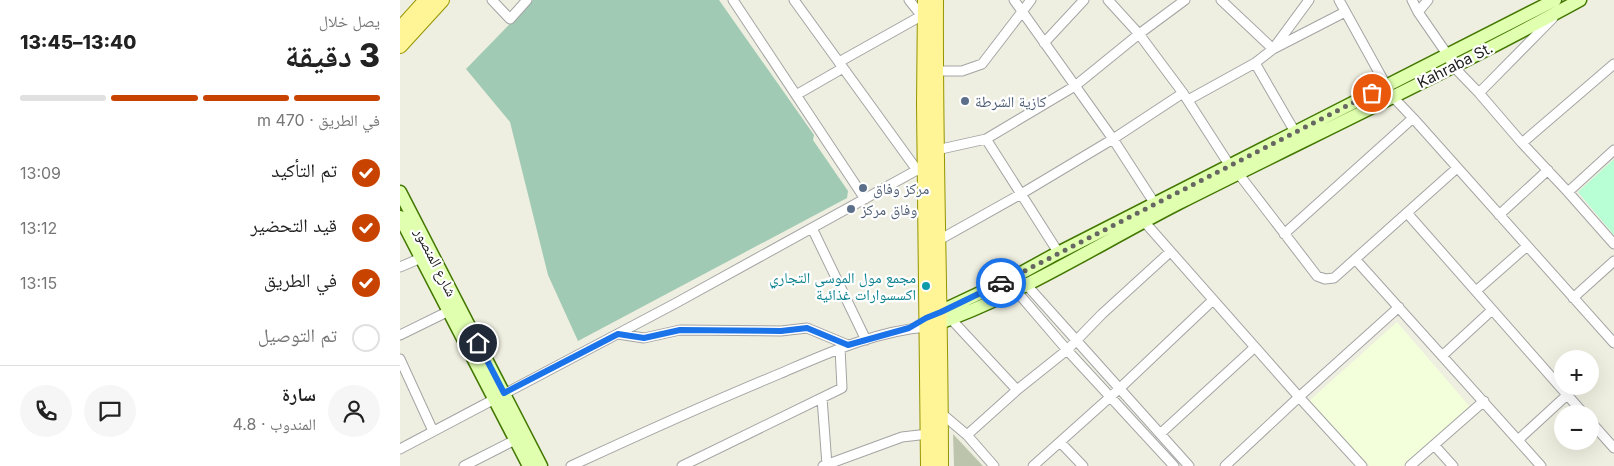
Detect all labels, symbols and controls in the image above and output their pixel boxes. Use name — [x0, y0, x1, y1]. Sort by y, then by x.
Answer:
text: يصل خلال — [319, 11, 380, 31]
text: 13:40–13:45 — [20, 31, 136, 54]
text: 3 دقيقة — [285, 36, 380, 75]
street label: Kahraba St. — [1414, 38, 1496, 92]
pin — [1351, 72, 1393, 114]
icon: bag — [1358, 79, 1386, 107]
place label: كازية الشرطة — [975, 92, 1046, 111]
marker: كازية الشرطة — [959, 95, 971, 107]
text: في الطريق · 470 m — [257, 110, 380, 130]
text: تم التأكيد — [271, 159, 337, 182]
icon: check — [352, 159, 380, 187]
text: 13:09 — [20, 163, 61, 183]
place label: مركز وفاق — [873, 179, 929, 199]
marker: مركز وفاق — [857, 182, 869, 194]
place label: وفاق مركز — [860, 200, 917, 220]
marker: وفاق مركز — [845, 203, 857, 215]
text: قيد التحضير — [250, 214, 337, 237]
icon: check — [352, 214, 380, 242]
text: 13:12 — [20, 218, 57, 238]
street label: شارع المنصور — [409, 224, 461, 300]
courier — [976, 258, 1026, 308]
place label: مجمع مول الموسى التجاري اكسسوارات غذائية — [769, 268, 916, 304]
text: في الطريق — [264, 269, 337, 292]
icon: check — [352, 269, 380, 297]
icon: car — [987, 269, 1015, 297]
text: 13:15 — [20, 273, 57, 293]
marker: مجمع مول الموسى التجاري اكسسوارات غذائية — [920, 280, 932, 292]
pin — [457, 322, 499, 364]
text: تم التوصيل — [258, 324, 337, 347]
icon: home — [464, 329, 492, 357]
map controls — [1554, 350, 1599, 450]
button: + — [1554, 350, 1599, 395]
text: سارة — [282, 383, 316, 406]
button: phone — [20, 385, 72, 437]
button: chat — [84, 385, 136, 437]
button: person — [328, 385, 380, 437]
button: − — [1554, 405, 1599, 450]
text: المندوب · 4.8 — [233, 414, 316, 434]

